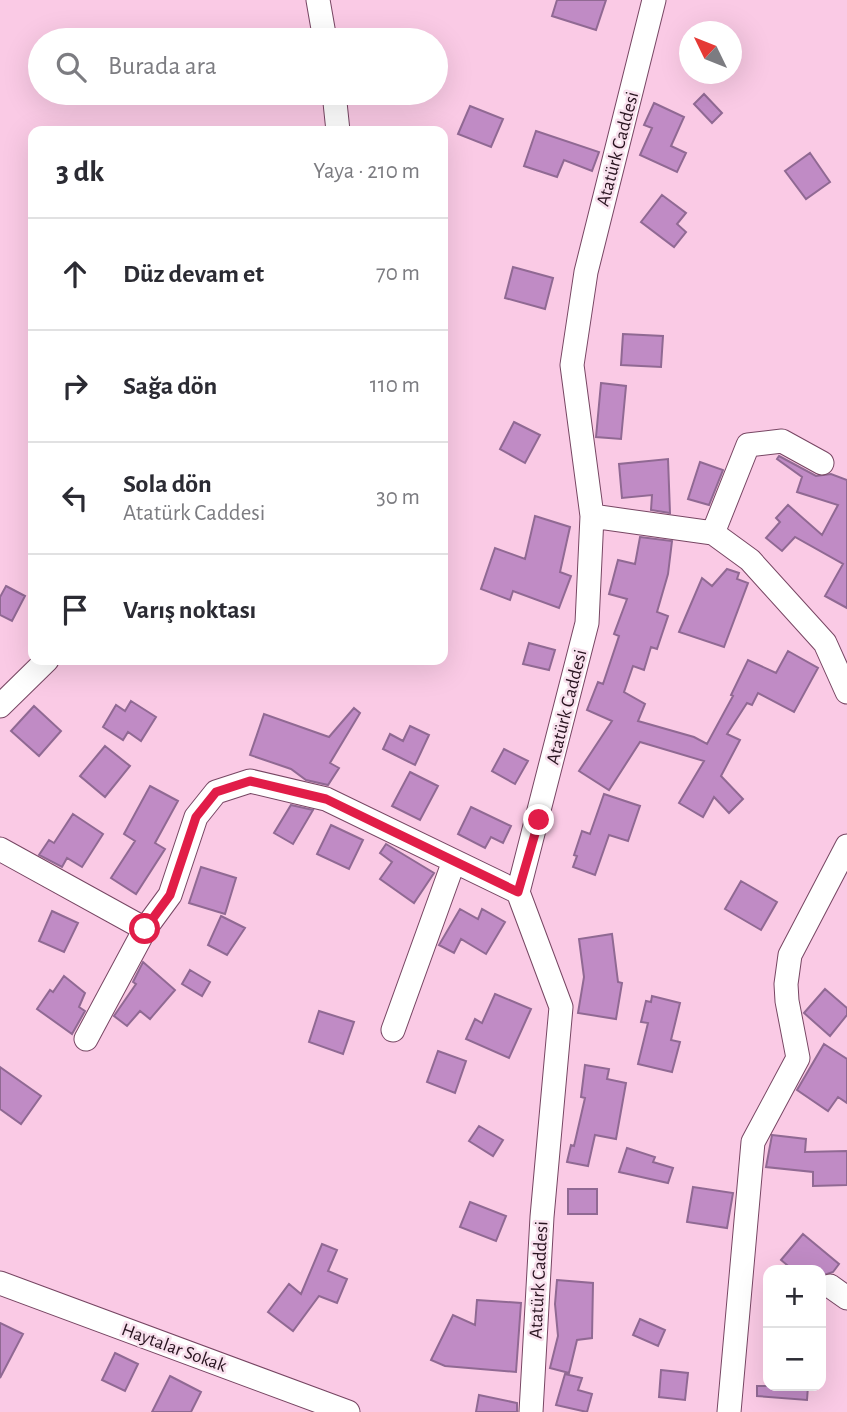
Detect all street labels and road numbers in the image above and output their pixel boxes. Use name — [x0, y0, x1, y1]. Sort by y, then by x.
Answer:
street label: Atatürk Caddesi — [594, 90, 642, 208]
street label: Atatürk Caddesi — [544, 648, 590, 766]
street label: Atatürk Caddesi — [526, 1221, 552, 1339]
street label: Haytalar Sokak — [119, 1320, 229, 1376]

